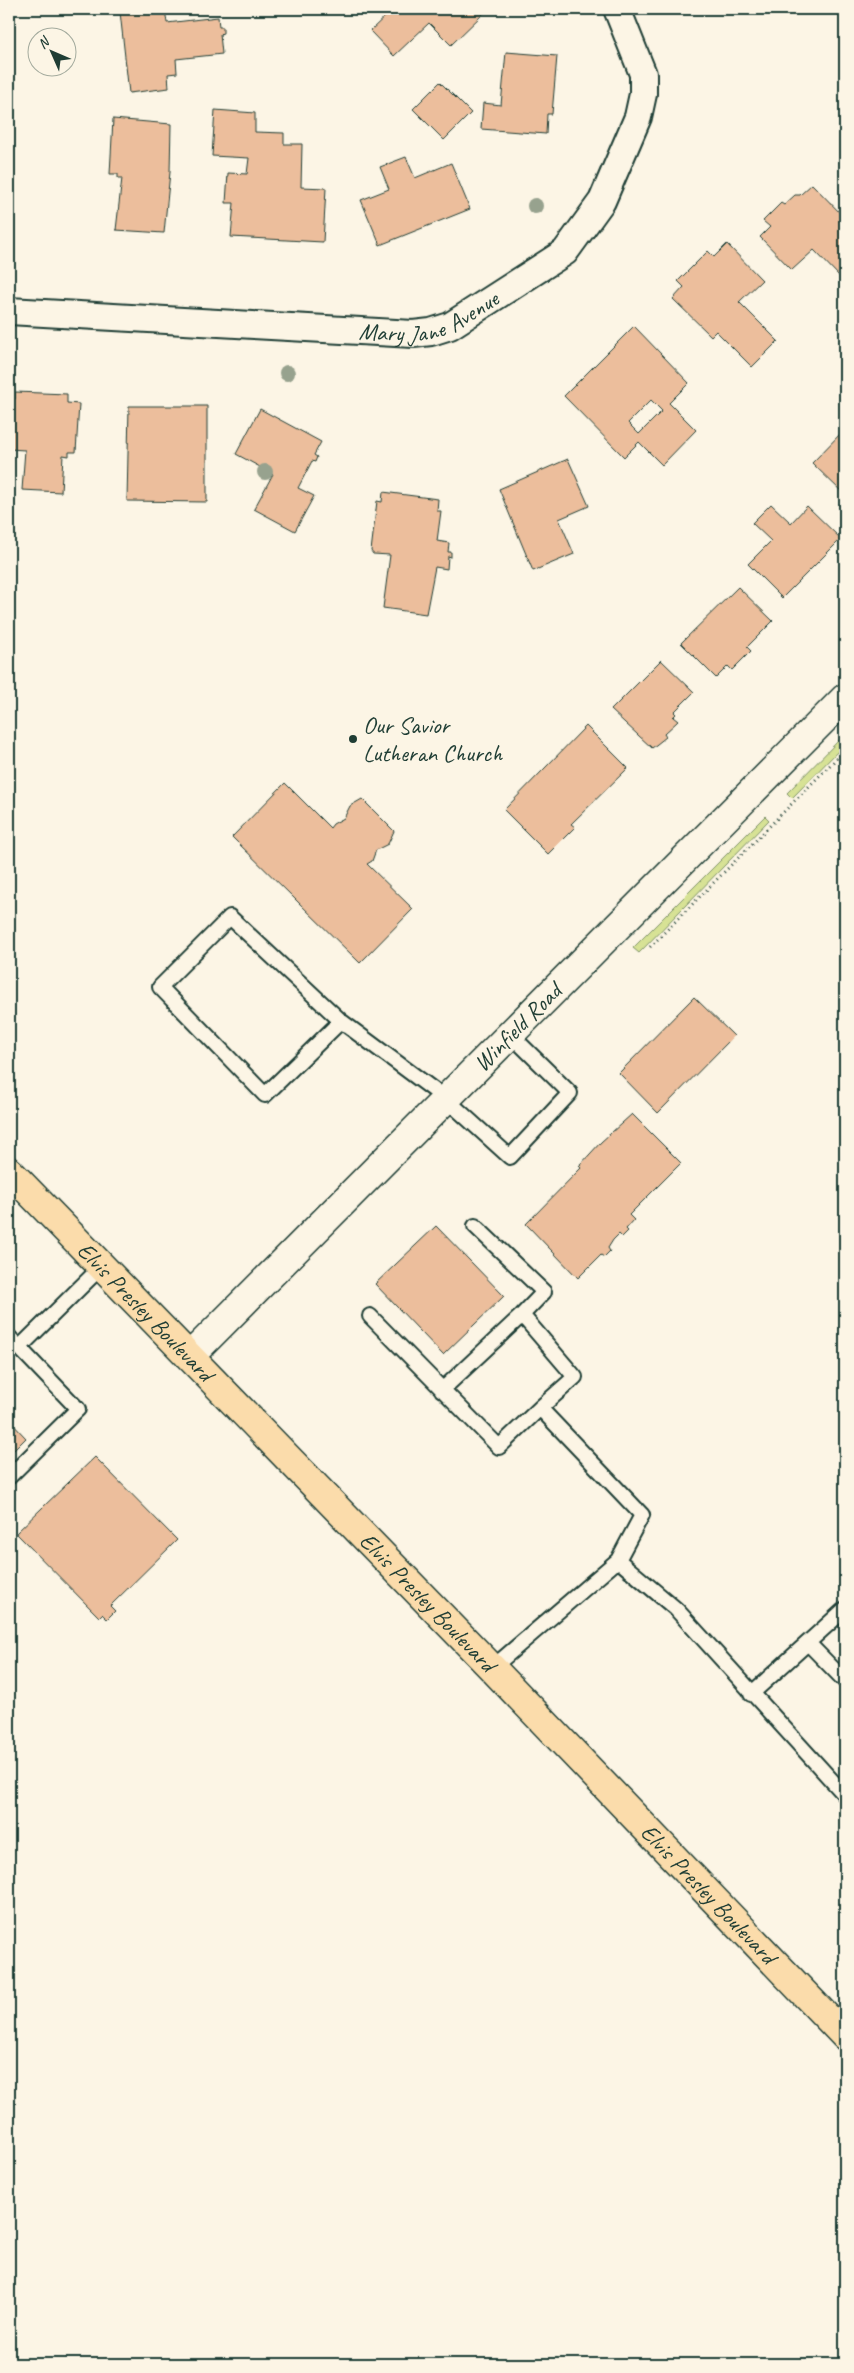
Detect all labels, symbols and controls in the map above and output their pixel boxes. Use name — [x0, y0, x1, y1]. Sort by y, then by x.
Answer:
north arrow — [28, 28, 78, 78]
text: N — [34, 32, 54, 52]
street label: Mary Jane Avenue — [358, 283, 506, 349]
place label: Our Savior Lutheran Church — [363, 710, 503, 768]
marker: Our Savior Lutheran Church — [347, 733, 359, 745]
street label: Winfield Road — [467, 974, 570, 1078]
street label: Elvis Presley Boulevard — [71, 1235, 223, 1390]
street label: Elvis Presley Boulevard — [353, 1526, 505, 1681]
street label: Elvis Presley Boulevard — [634, 1817, 785, 1973]

